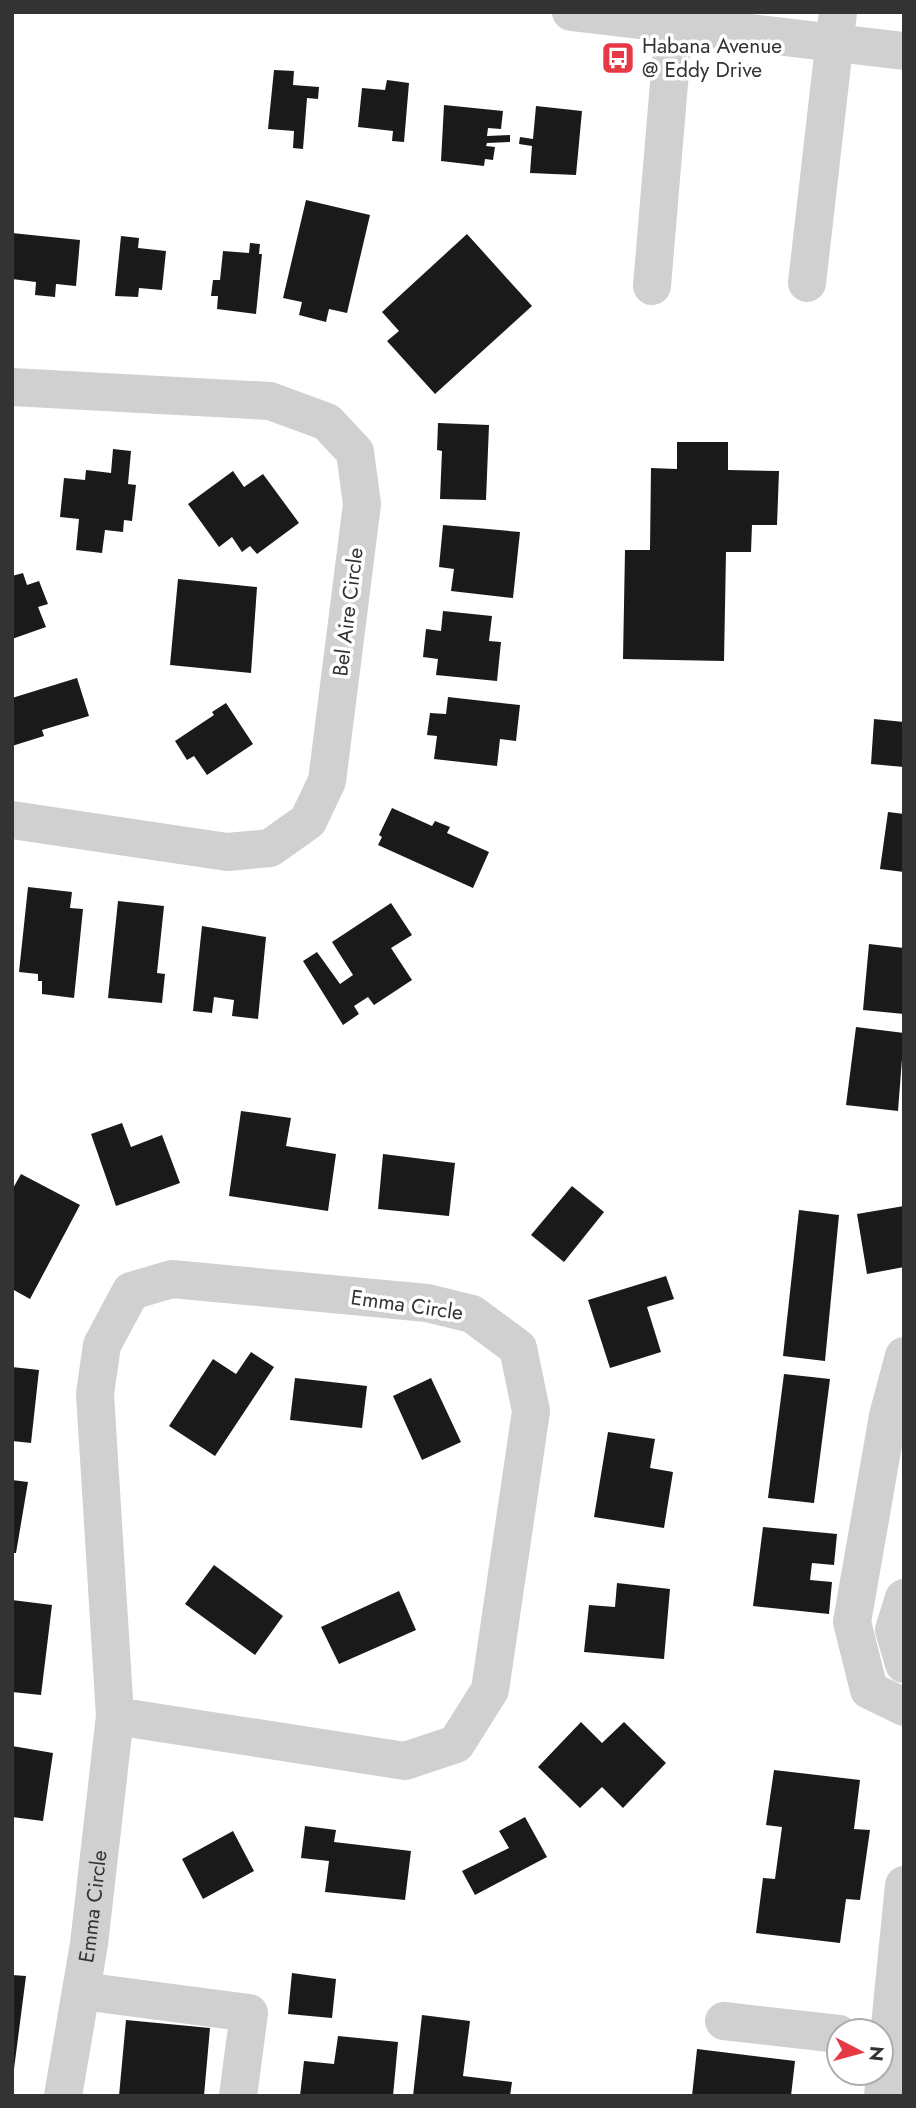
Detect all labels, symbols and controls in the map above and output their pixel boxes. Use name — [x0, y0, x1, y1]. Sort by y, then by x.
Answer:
place label: Habana Avenue @ Eddy Drive — [642, 31, 782, 85]
bus stop icon: Habana Avenue @ Eddy Drive — [599, 39, 637, 77]
street label: Bel Aire Circle — [325, 546, 371, 678]
street label: Emma Circle — [349, 1282, 465, 1328]
street label: Emma Circle — [71, 1848, 115, 1965]
north arrow — [825, 2017, 895, 2087]
text: N — [862, 2045, 891, 2063]

